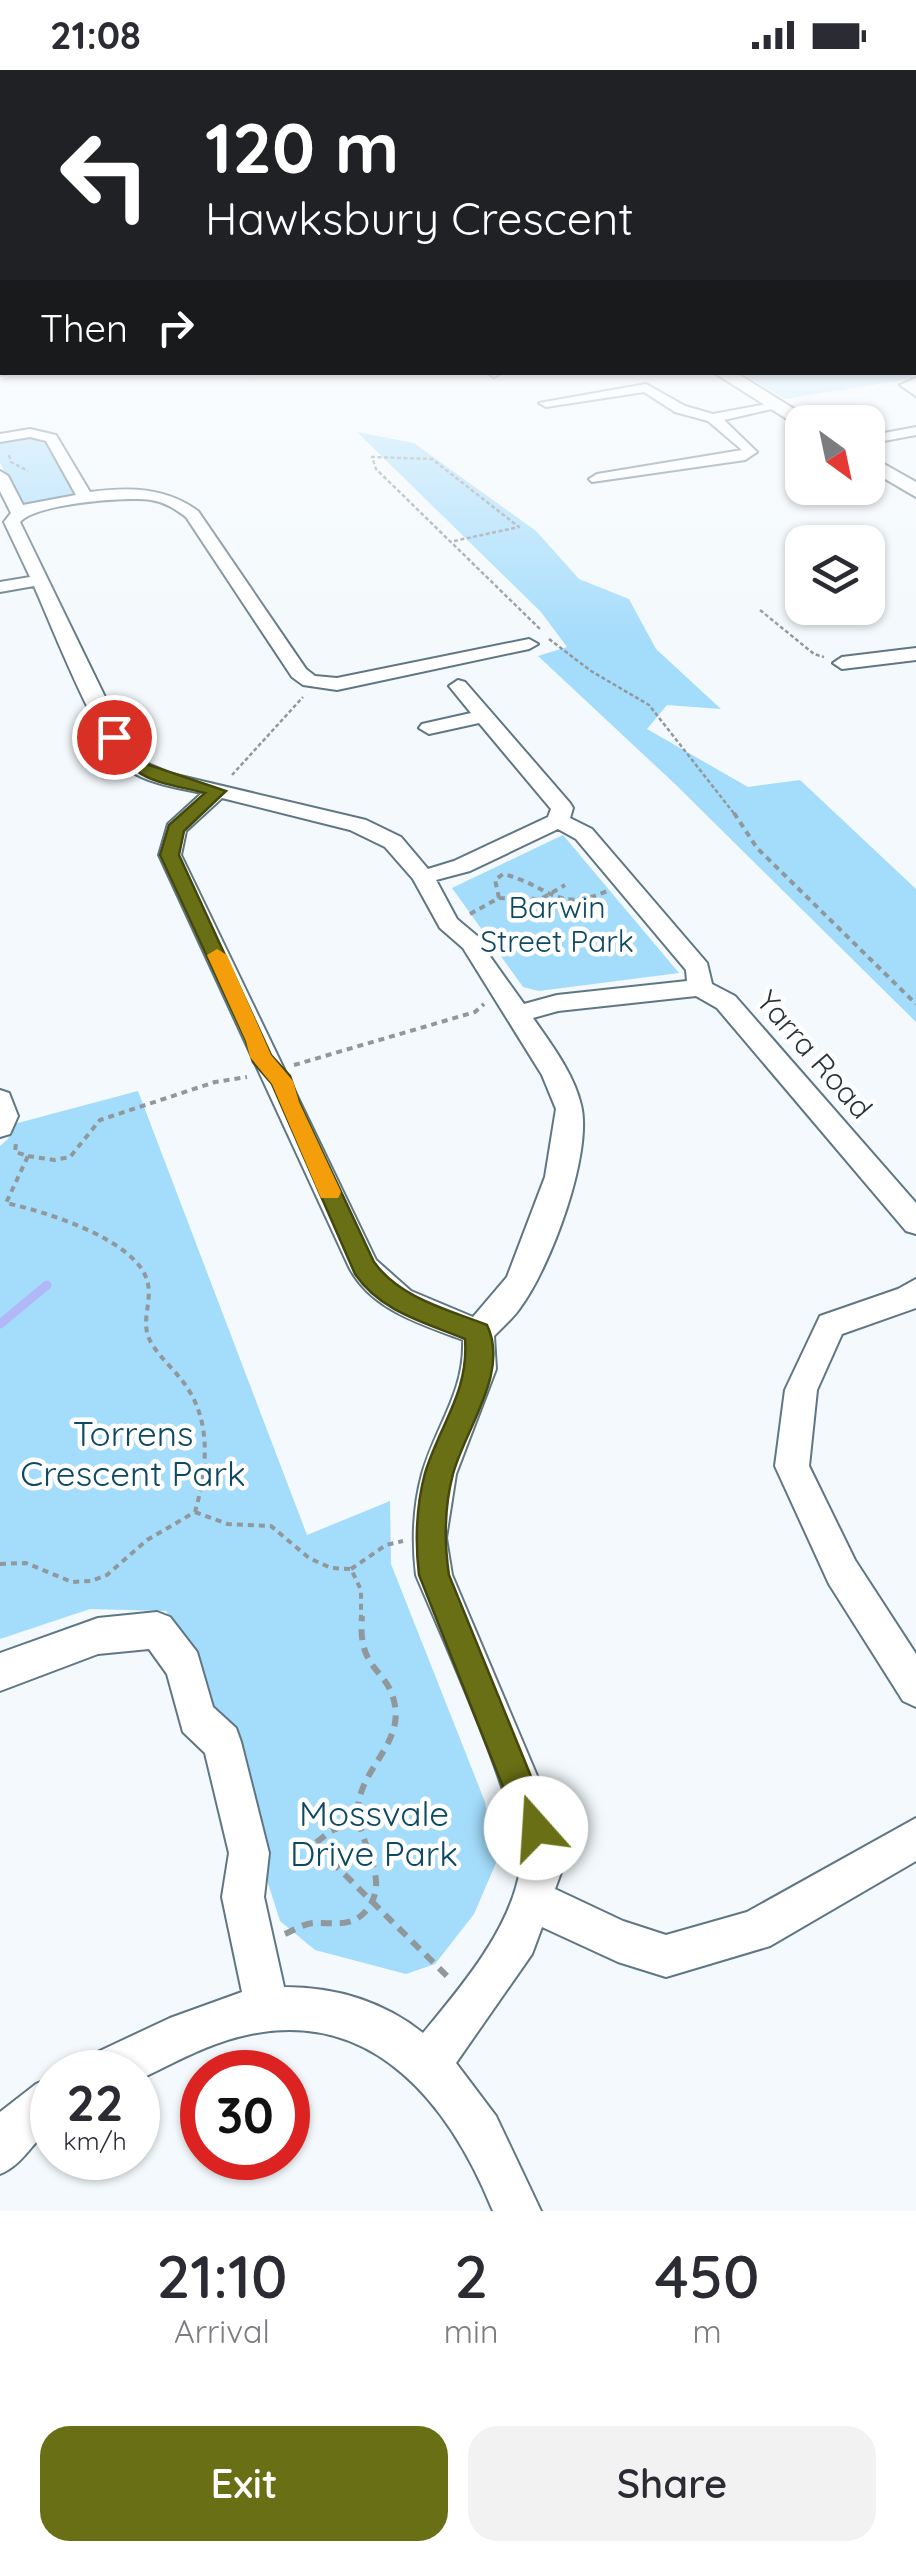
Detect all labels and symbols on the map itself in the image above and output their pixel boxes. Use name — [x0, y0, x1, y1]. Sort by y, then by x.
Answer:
north arrow — [785, 405, 885, 505]
pin — [72, 695, 157, 780]
park label: Barwin Street Park — [480, 888, 634, 960]
street label: Yarra Road — [749, 982, 881, 1126]
park label: Torrens Crescent Park — [20, 1411, 246, 1495]
position arrow — [484, 1776, 588, 1880]
park label: Mossvale Drive Park — [290, 1791, 458, 1875]
speed limit sign: 30 — [180, 2050, 310, 2180]

